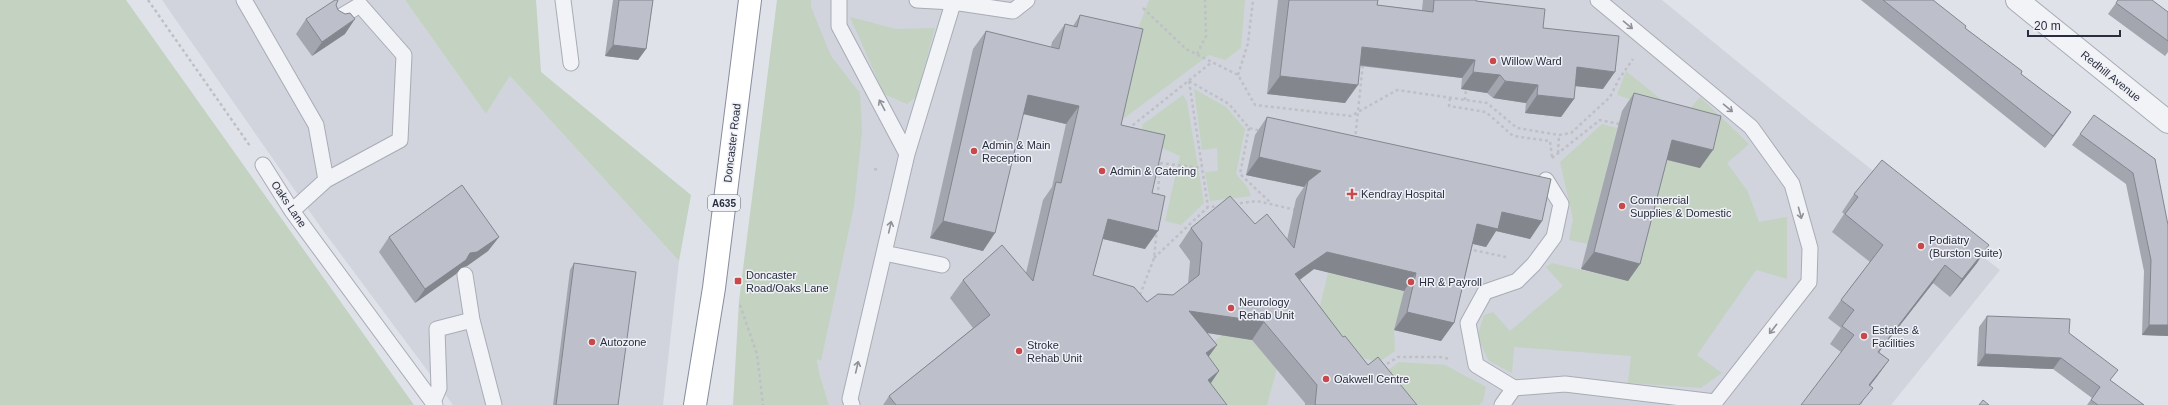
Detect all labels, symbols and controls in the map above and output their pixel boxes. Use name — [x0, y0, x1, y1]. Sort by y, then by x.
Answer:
scale bar — [2028, 12, 2120, 38]
text: 20 m — [2034, 19, 2061, 33]
one-way arrow — [1622, 20, 1633, 29]
street label: Redhill Avenue — [2079, 48, 2143, 104]
place label: Willow Ward — [1501, 55, 1562, 67]
marker: Willow Ward — [1488, 56, 1498, 66]
one-way arrow — [877, 100, 885, 112]
street label: Doncaster Road — [721, 103, 743, 183]
one-way arrow — [1722, 104, 1733, 113]
place label: Admin & Main Reception — [982, 139, 1050, 164]
marker: Admin & Main Reception — [969, 146, 979, 156]
place label: Admin & Catering — [1110, 165, 1196, 177]
marker: Admin & Catering — [1097, 166, 1107, 176]
street label: Oaks Lane — [269, 179, 309, 229]
marker: Kendray Hospital — [1346, 188, 1358, 200]
place label: Kendray Hospital — [1361, 188, 1445, 200]
place label: Commercial Supplies & Domestic — [1630, 194, 1732, 219]
road number: A635 — [708, 195, 740, 211]
marker: Commercial Supplies & Domestic — [1617, 201, 1627, 211]
one-way arrow — [1797, 206, 1804, 219]
one-way arrow — [887, 221, 895, 234]
place label: Podiatry (Burston Suite) — [1929, 234, 2002, 259]
marker: Podiatry (Burston Suite) — [1916, 241, 1926, 251]
place label: Doncaster Road/Oaks Lane — [746, 269, 829, 294]
marker: Doncaster Road/Oaks Lane — [733, 276, 743, 286]
place label: HR & Payroll — [1419, 276, 1482, 288]
marker: HR & Payroll — [1406, 277, 1416, 287]
place label: Neurology Rehab Unit — [1239, 296, 1294, 321]
marker: Neurology Rehab Unit — [1226, 303, 1236, 313]
one-way arrow — [1768, 323, 1777, 334]
place label: Estates & Facilities — [1872, 324, 1920, 349]
marker: Estates & Facilities — [1859, 331, 1869, 341]
place label: Autozone — [600, 336, 646, 348]
marker: Autozone — [587, 337, 597, 347]
place label: Stroke Rehab Unit — [1027, 339, 1082, 364]
marker: Stroke Rehab Unit — [1014, 346, 1024, 356]
one-way arrow — [854, 361, 862, 374]
place label: Oakwell Centre — [1334, 373, 1409, 385]
marker: Oakwell Centre — [1321, 374, 1331, 384]

